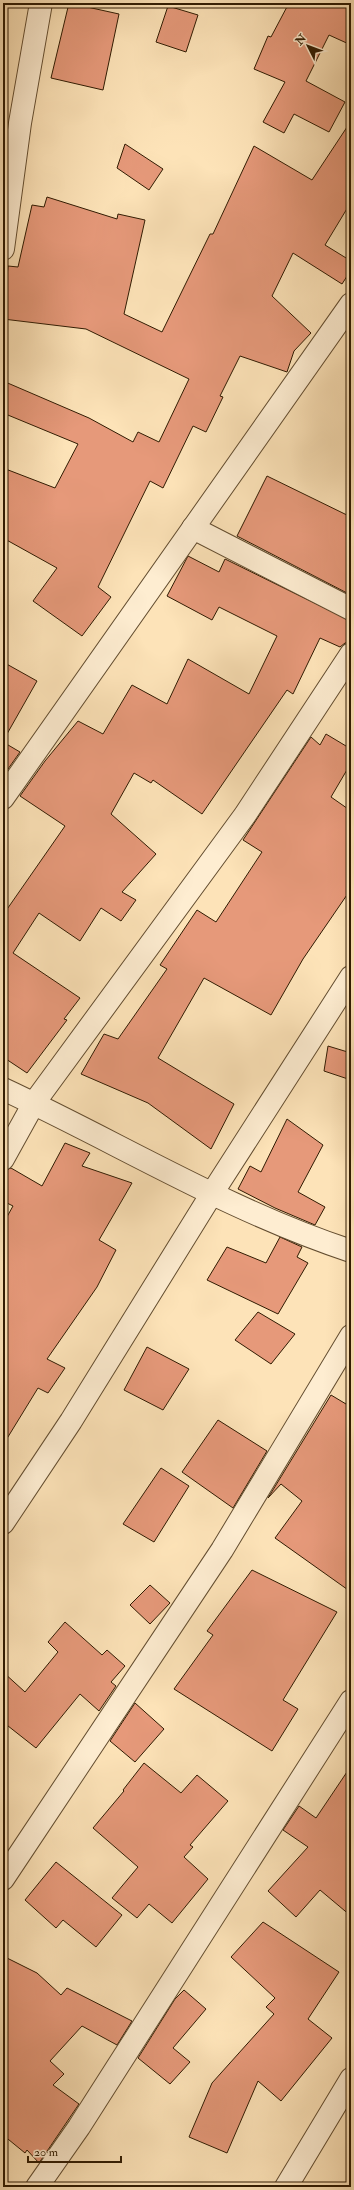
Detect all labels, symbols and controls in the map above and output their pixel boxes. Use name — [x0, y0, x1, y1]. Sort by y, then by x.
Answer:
north arrow — [288, 26, 328, 66]
text: N — [292, 31, 310, 48]
scale bar — [28, 2138, 121, 2164]
text: 20 m — [34, 2145, 59, 2160]

